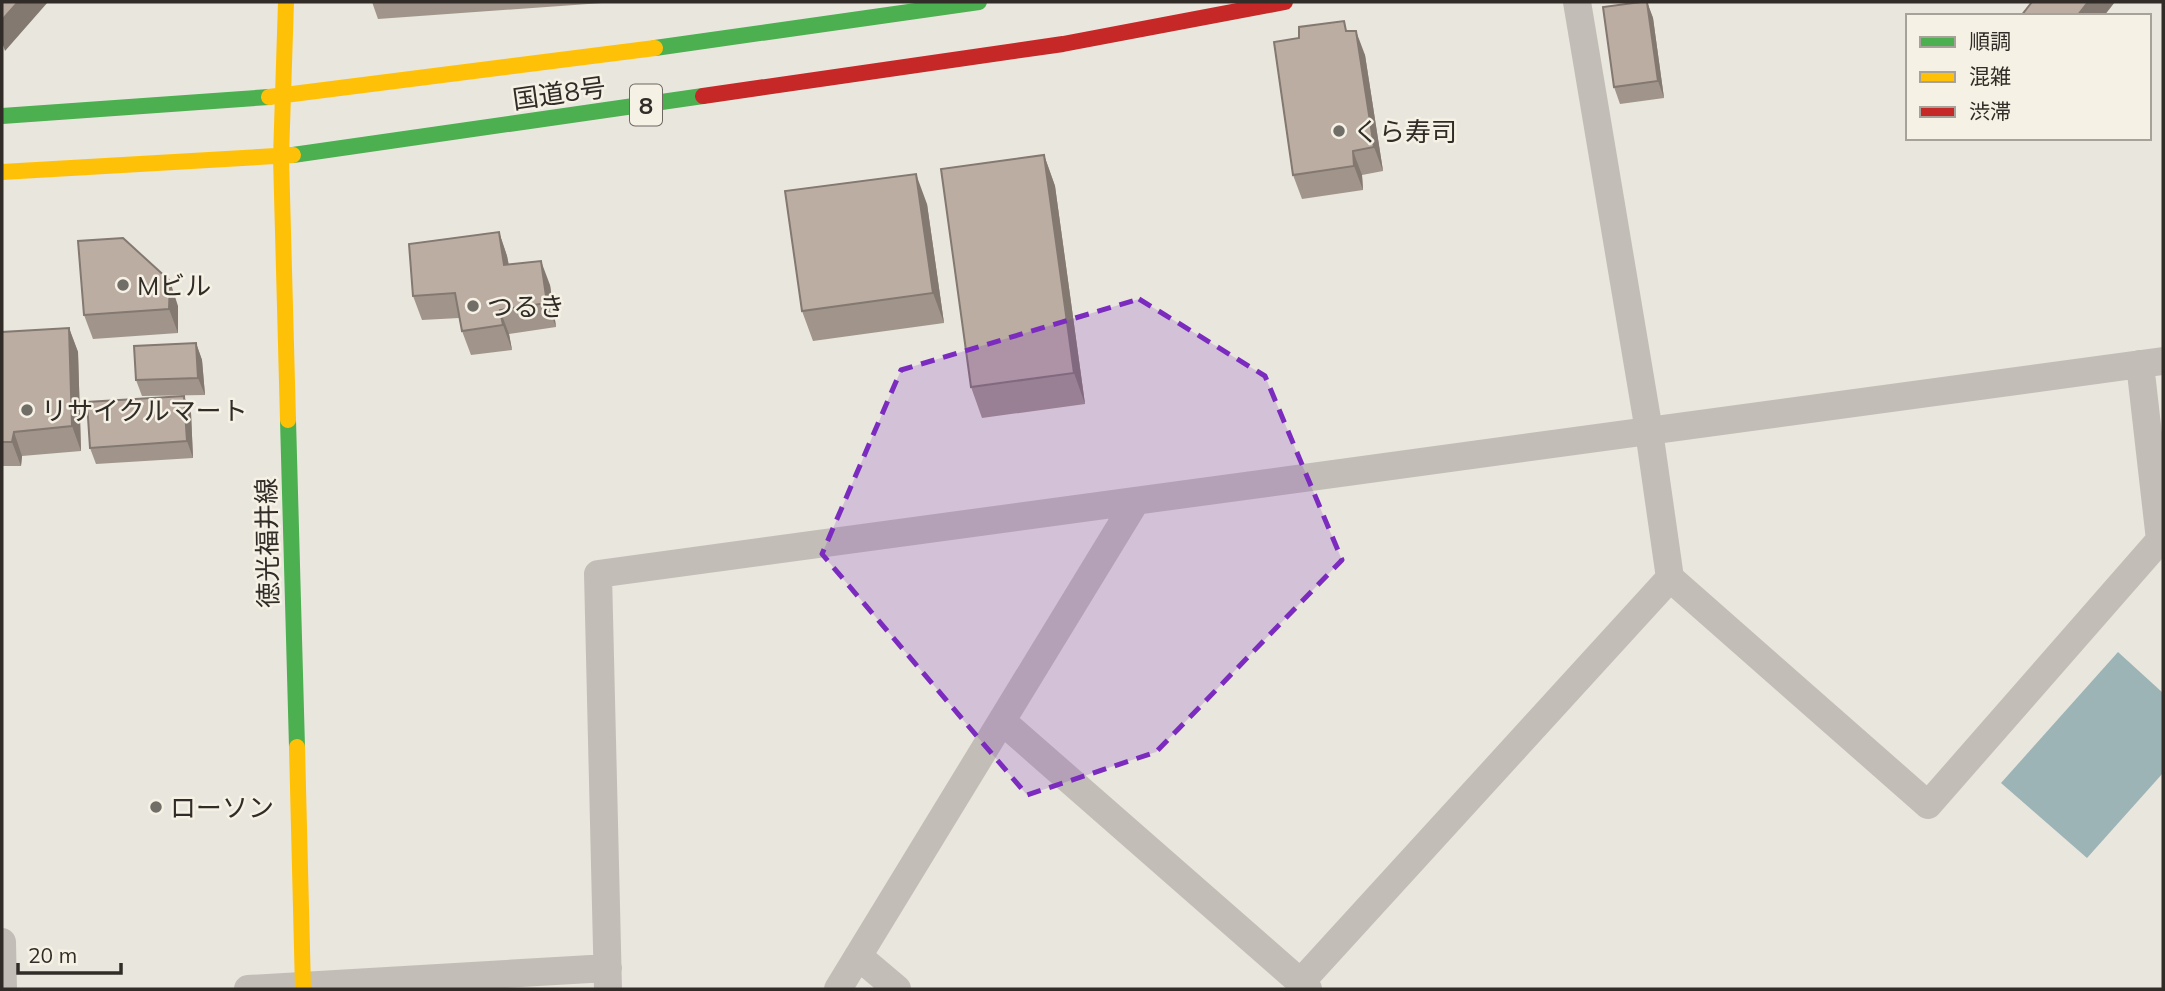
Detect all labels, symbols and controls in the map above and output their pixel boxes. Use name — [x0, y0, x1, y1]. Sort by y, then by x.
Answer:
legend — [1906, 14, 2151, 140]
text: 順調 — [1969, 28, 2011, 54]
text: 混雑 — [1969, 63, 2011, 89]
street label: 国道8号 — [510, 70, 608, 116]
road number: 8 — [630, 84, 662, 125]
text: 渋滞 — [1969, 98, 2011, 124]
place label: くら寿司 — [1353, 115, 1457, 148]
marker: くら寿司 — [1331, 123, 1347, 139]
place label: Mビル — [137, 269, 211, 302]
marker: Mビル — [115, 277, 131, 293]
place label: つるき — [487, 290, 565, 323]
marker: つるき — [465, 298, 481, 314]
place label: リサイクルマート — [41, 394, 248, 427]
marker: リサイクルマート — [19, 402, 35, 418]
street label: 徳光福井線 — [249, 478, 285, 608]
place label: ローソン — [170, 791, 274, 824]
marker: ローソン — [148, 799, 164, 815]
scale bar — [18, 932, 121, 976]
text: 20 m — [28, 942, 77, 968]

